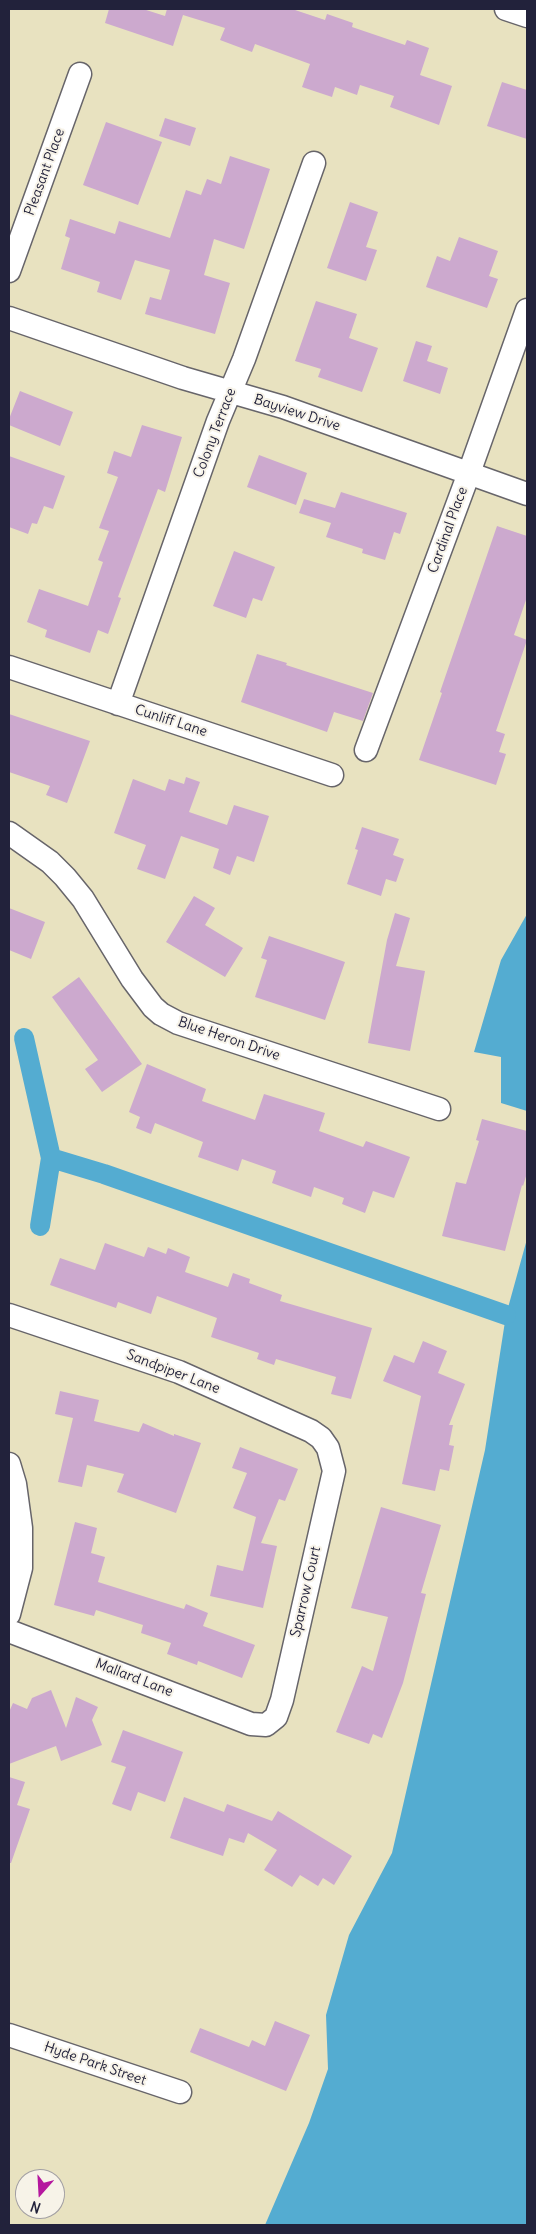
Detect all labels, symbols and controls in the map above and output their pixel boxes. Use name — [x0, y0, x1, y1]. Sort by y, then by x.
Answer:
street label: Pleasant Place — [21, 126, 69, 218]
street label: Colony Terrace — [190, 386, 240, 480]
street label: Bayview Drive — [252, 391, 342, 435]
street label: Cardinal Place — [425, 485, 471, 575]
street label: Cunliff Lane — [133, 701, 209, 741]
street label: Blue Heron Drive — [176, 1014, 282, 1064]
street label: Sandpiper Lane — [124, 1346, 222, 1398]
street label: Sparrow Court — [287, 1545, 325, 1639]
street label: Mallard Lane — [93, 1656, 175, 1700]
street label: Hyde Park Street — [42, 2039, 148, 2089]
north arrow — [15, 2169, 65, 2219]
text: N — [28, 2197, 43, 2217]

